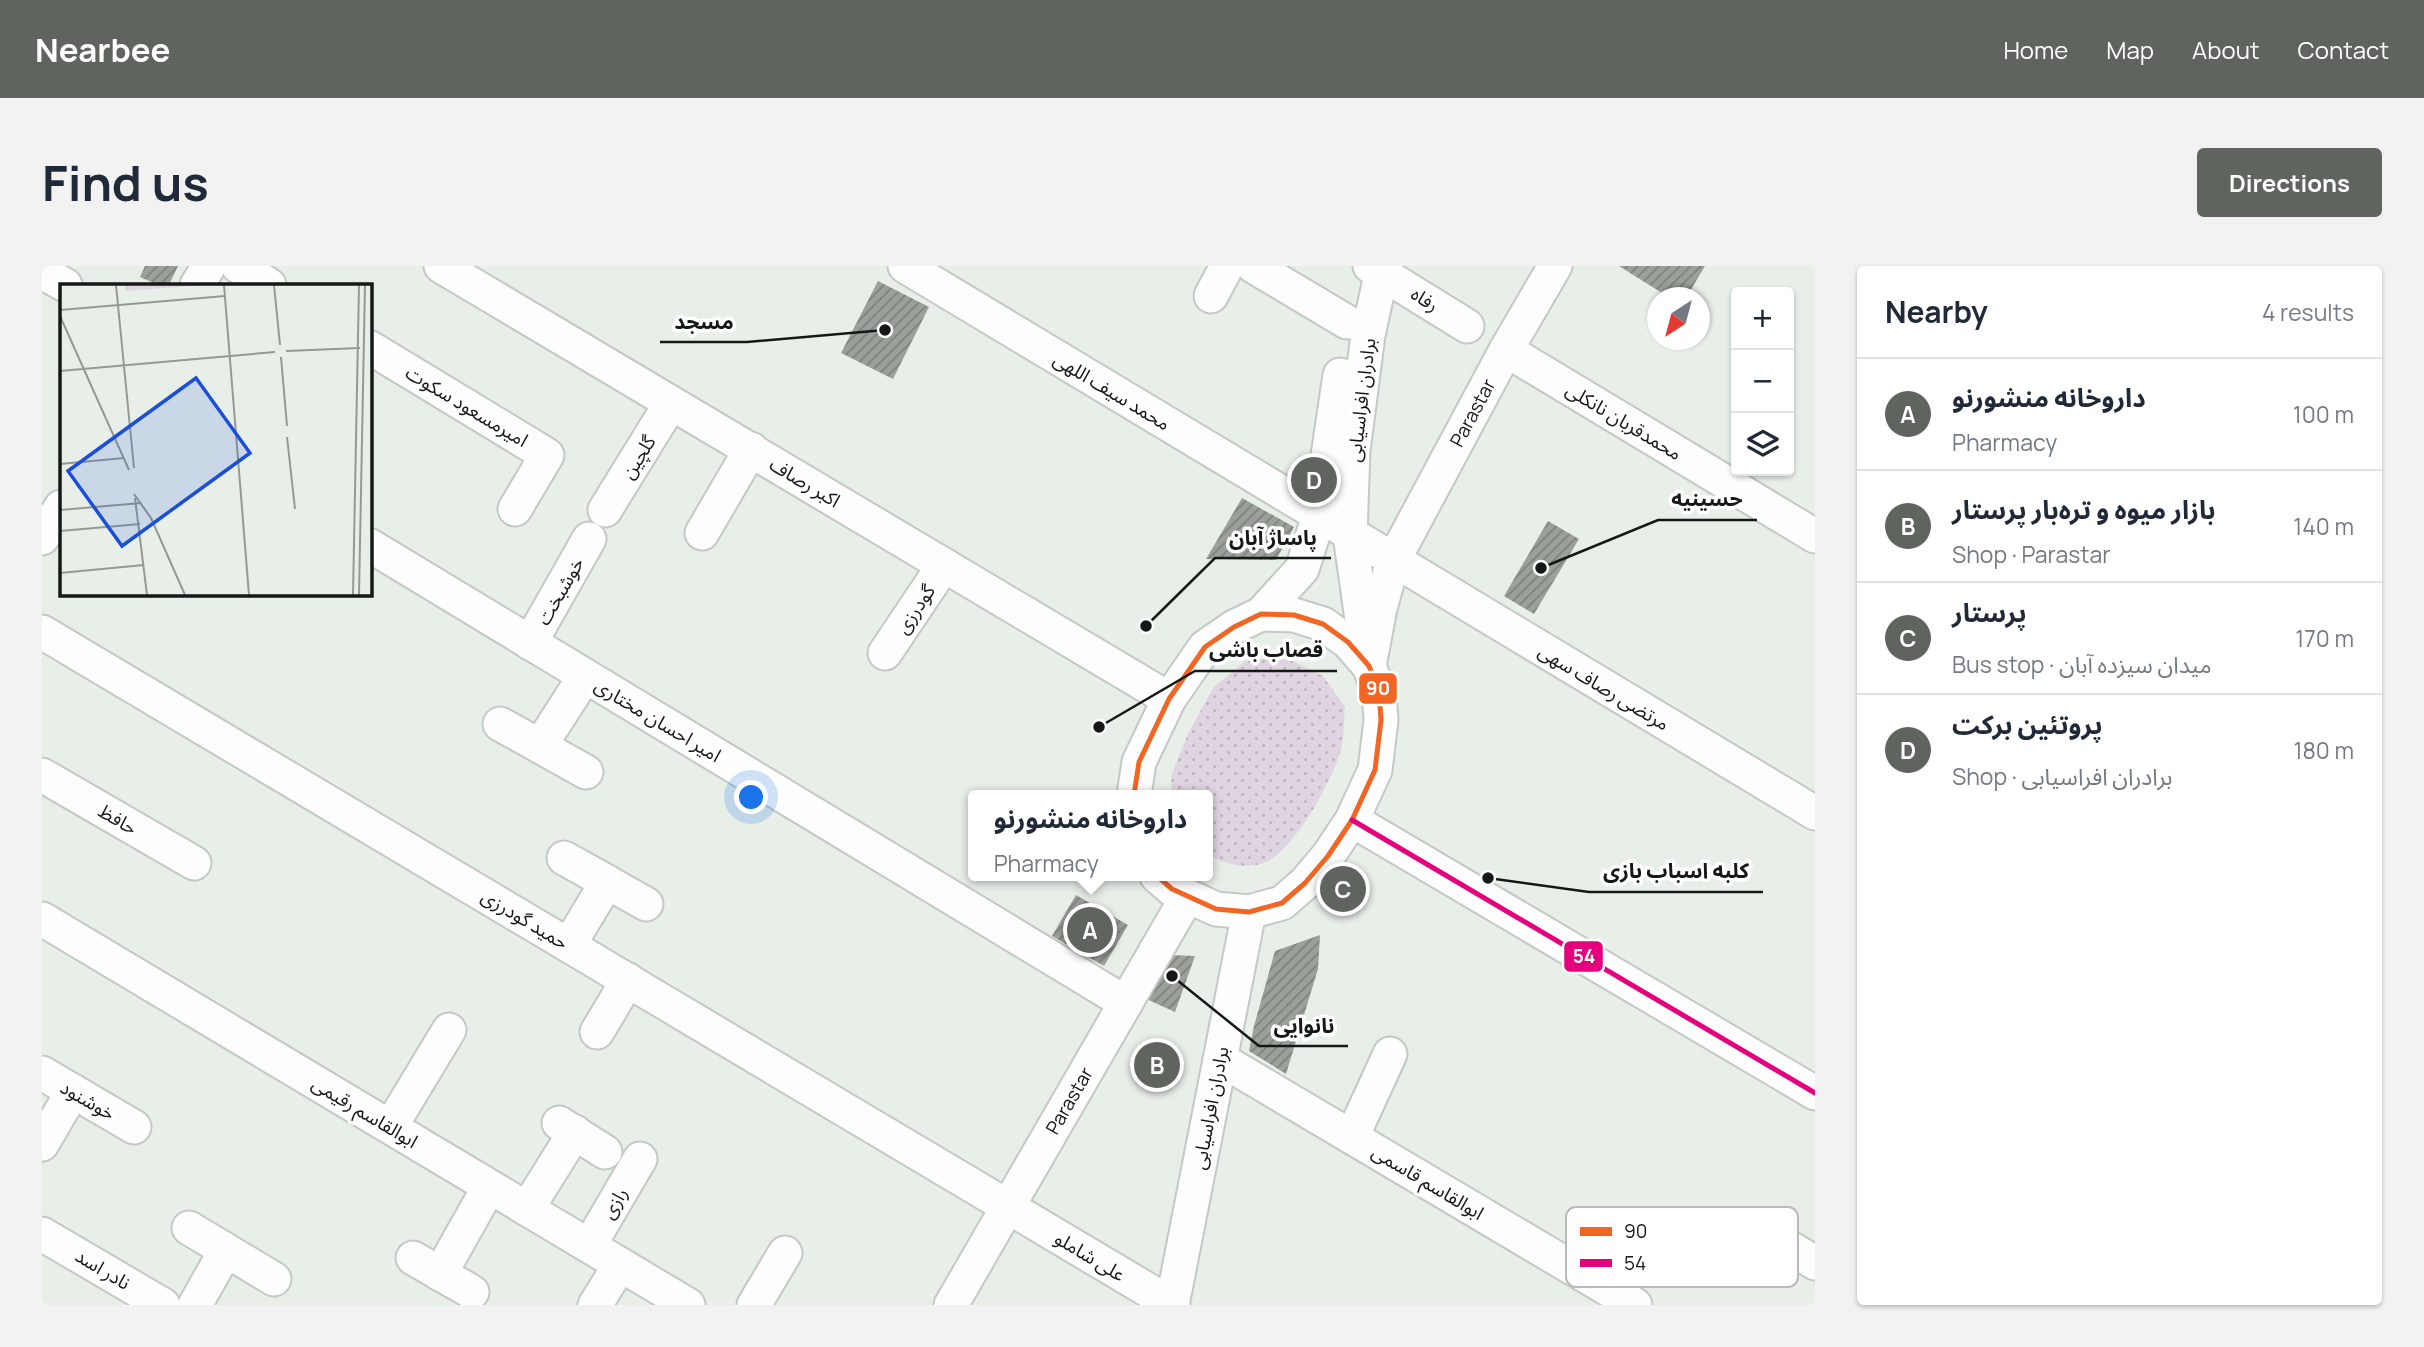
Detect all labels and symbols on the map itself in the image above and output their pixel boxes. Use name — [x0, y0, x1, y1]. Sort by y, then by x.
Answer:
street label: رفاه — [1406, 280, 1444, 318]
inset map — [60, 284, 371, 595]
north arrow — [1647, 287, 1710, 350]
callout: مسجد — [660, 300, 747, 342]
text: مسجد — [674, 307, 734, 335]
street label: برادران افراسیابی — [1340, 336, 1382, 464]
street label: محمد سیف اللهی — [1049, 346, 1175, 436]
street label: امیرمسعود سکوت — [401, 359, 533, 453]
street label: Parastar — [1444, 374, 1501, 451]
street label: محمدقربان نانکلی — [1561, 376, 1687, 466]
street label: گلچین — [615, 429, 662, 484]
street label: اکبر رصاف — [765, 451, 845, 513]
pin: D — [1291, 454, 1337, 506]
callout: حسینیه — [1658, 478, 1757, 520]
text: حسینیه — [1671, 484, 1743, 512]
callout: پاساژ آبان — [1215, 516, 1331, 558]
text: پاساژ آبان — [1229, 523, 1317, 552]
street label: خوشبخت — [530, 552, 590, 630]
street label: گودرزی — [889, 578, 942, 639]
callout: قصاب باشی — [1195, 629, 1337, 671]
text: قصاب باشی — [1209, 635, 1323, 663]
street label: مرتضی رصاف سهی — [1534, 638, 1674, 736]
street label: امیر احسان مختاری — [590, 672, 726, 768]
line badge: 90 — [1358, 672, 1398, 705]
text: 90 — [1366, 675, 1390, 701]
your location — [734, 780, 768, 814]
street label: حافظ — [94, 797, 142, 841]
callout: کلبه اسباب بازی — [1589, 850, 1763, 892]
text: کلبه اسباب بازی — [1603, 856, 1749, 884]
pin: C — [1320, 863, 1366, 915]
street label: حمید گودرزی — [477, 883, 573, 955]
pin: A — [1067, 904, 1113, 956]
line badge: 54 — [1563, 940, 1604, 973]
text: 54 — [1573, 943, 1595, 969]
callout: نانوایی — [1259, 1004, 1348, 1046]
text: نانوایی — [1273, 1011, 1335, 1039]
pin: B — [1134, 1039, 1180, 1091]
street label: برادران افراسیابی — [1185, 1044, 1235, 1172]
street label: Parastar — [1039, 1062, 1099, 1139]
street label: ابوالقاسم رقیمی — [306, 1070, 423, 1156]
street label: خوشنود — [56, 1074, 120, 1126]
street label: ابوالقاسم قاسمی — [1366, 1138, 1489, 1227]
street label: رازی — [595, 1182, 633, 1224]
legend — [1566, 1207, 1798, 1287]
text: 90 — [1624, 1218, 1647, 1244]
street label: علی شاملو — [1050, 1225, 1130, 1287]
street label: نادر اسد — [71, 1242, 135, 1296]
text: 54 — [1624, 1250, 1646, 1276]

